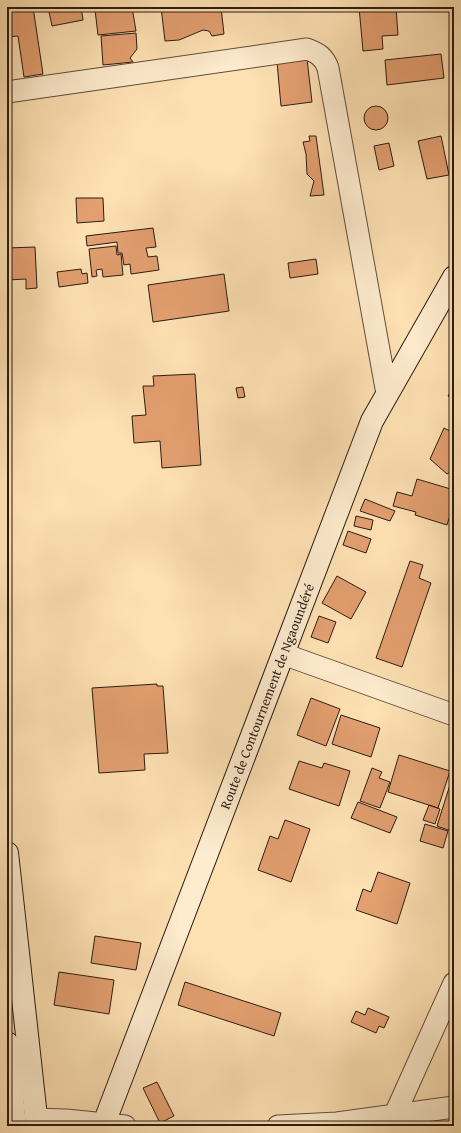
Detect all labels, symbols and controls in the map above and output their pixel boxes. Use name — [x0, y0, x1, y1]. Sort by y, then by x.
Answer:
street label: Route de Contournement de Ngaoundéré — [215, 580, 319, 812]

